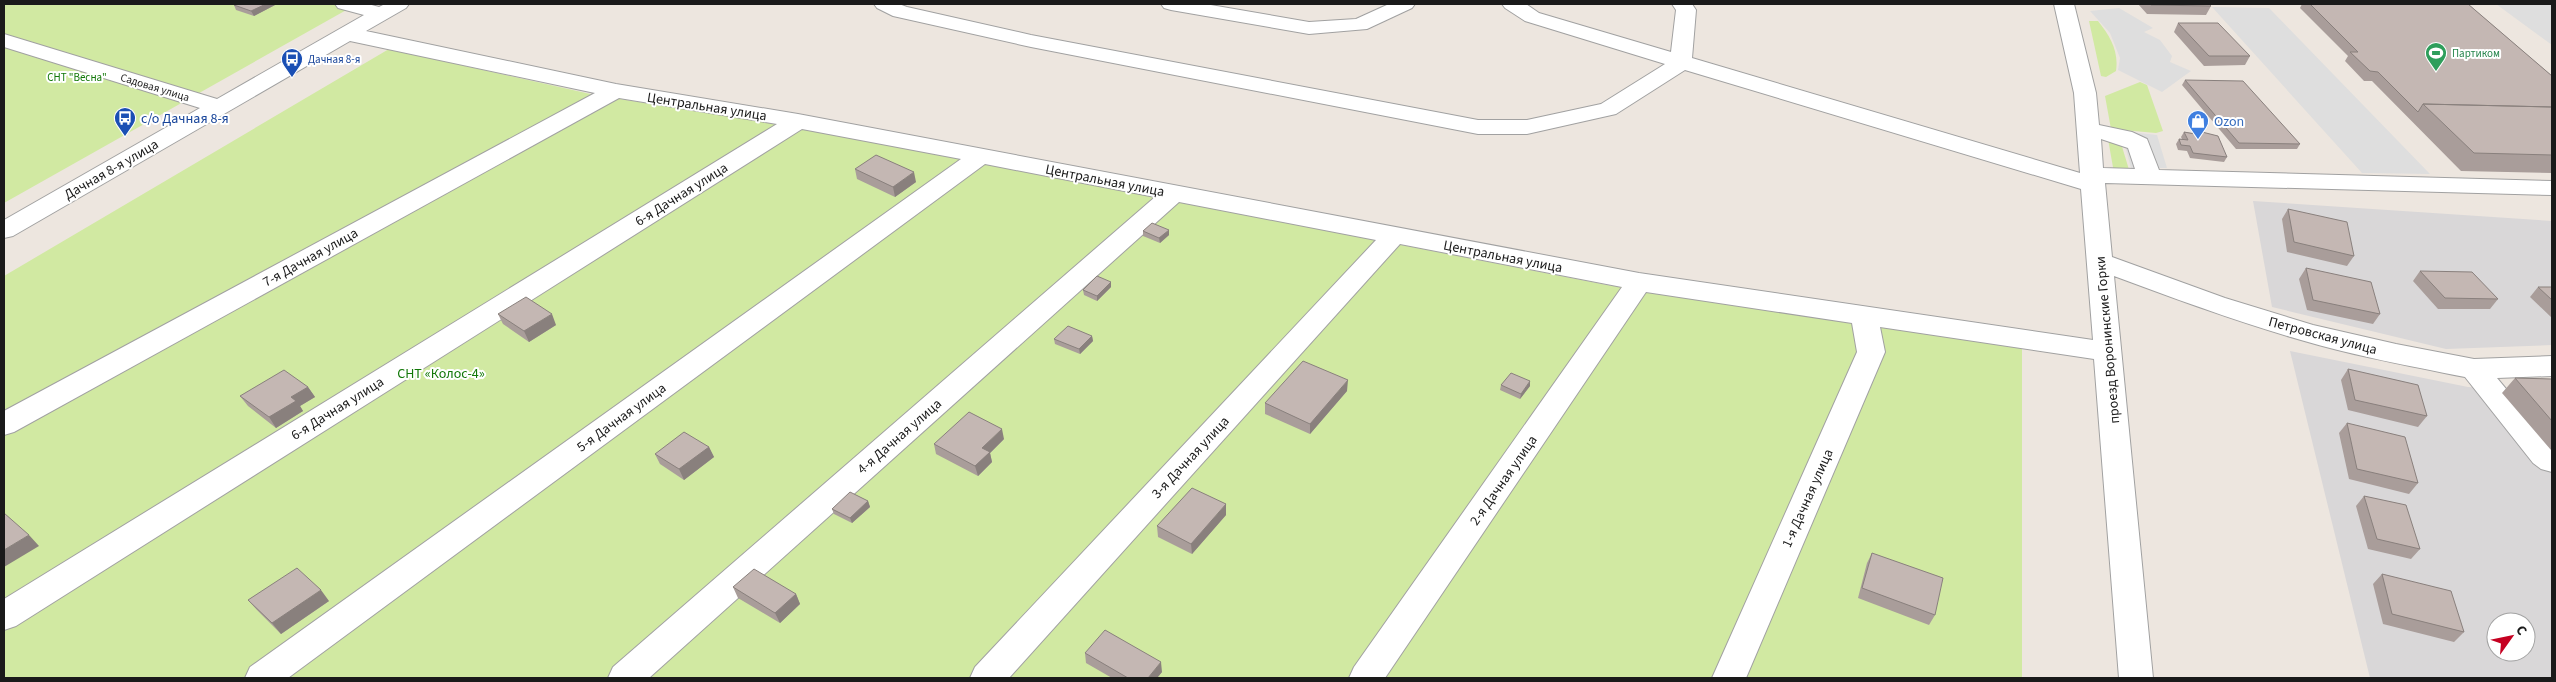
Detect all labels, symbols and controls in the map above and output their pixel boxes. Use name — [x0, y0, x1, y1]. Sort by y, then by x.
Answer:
sports icon: Партиком — [2424, 41, 2448, 72]
place label: Партиком — [2452, 46, 2500, 61]
bus stop icon: Дачная 8-я — [280, 47, 304, 78]
place label: Дачная 8-я — [308, 52, 360, 67]
park label: СНТ "Весна" — [47, 70, 107, 85]
street label: Садовая улица — [118, 70, 191, 105]
street label: Центральная улица — [646, 88, 768, 126]
bus stop icon: с/о Дачная 8-я — [113, 106, 137, 137]
place label: с/о Дачная 8-я — [141, 109, 229, 129]
shop icon: Ozon — [2186, 109, 2210, 140]
place label: Ozon — [2214, 112, 2244, 132]
street label: Дачная 8-я улица — [61, 135, 162, 205]
street label: 6-я Дачная улица — [631, 158, 732, 231]
street label: Центральная улица — [1044, 160, 1166, 202]
street label: 7-я Дачная улица — [259, 223, 362, 292]
street label: Центральная улица — [1442, 236, 1564, 278]
street label: проезд Воронинские Горки — [2091, 255, 2125, 425]
street label: Петровская улица — [2266, 312, 2379, 360]
park label: СНТ «Колос-4» — [397, 364, 485, 384]
street label: 6-я Дачная улица — [287, 372, 388, 445]
street label: 5-я Дачная улица — [573, 379, 670, 457]
street label: 4-я Дачная улица — [853, 394, 946, 479]
street label: 3-я Дачная улица — [1147, 412, 1234, 503]
street label: 2-я Дачная улица — [1465, 431, 1542, 530]
street label: 1-я Дачная улица — [1777, 446, 1839, 551]
north arrow — [2486, 612, 2536, 662]
text: С — [2510, 622, 2532, 639]

